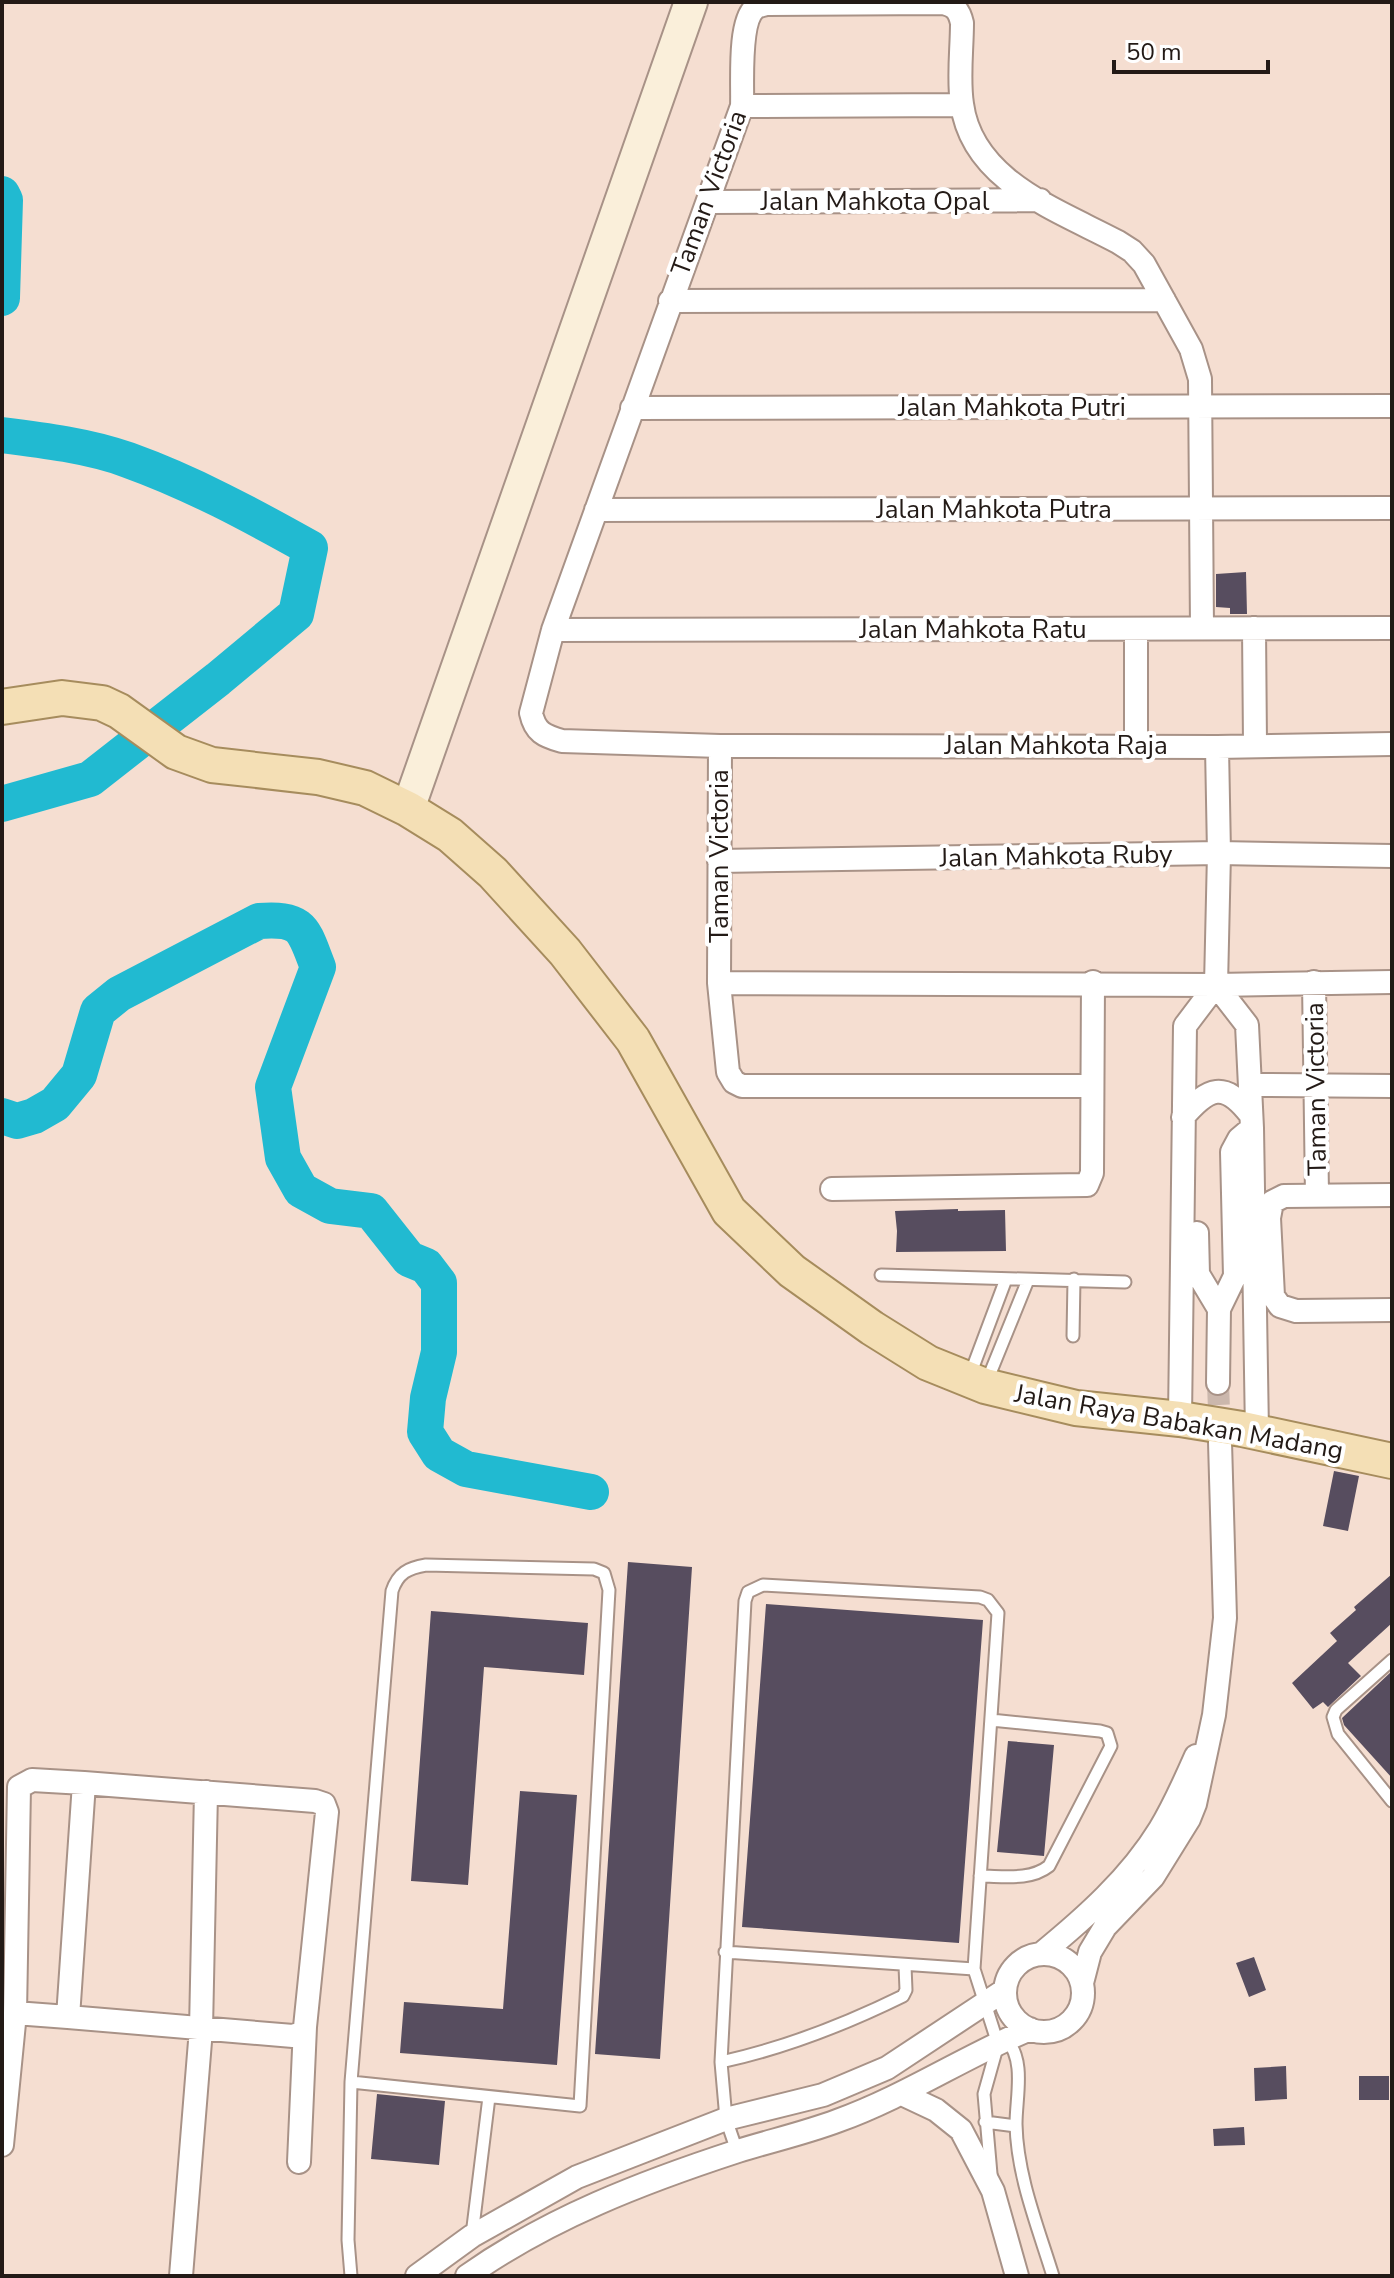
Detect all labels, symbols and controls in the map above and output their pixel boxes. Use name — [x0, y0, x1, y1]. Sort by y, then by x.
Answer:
scale bar — [1114, 24, 1268, 74]
text: 50 m — [1126, 36, 1182, 68]
street label: Taman Victoria — [663, 106, 755, 280]
street label: Jalan Mahkota Opal — [759, 184, 990, 219]
street label: Jalan Mahkota Putri — [897, 390, 1126, 425]
street label: Jalan Mahkota Putra — [875, 492, 1112, 527]
street label: Jalan Mahkota Ratu — [858, 612, 1087, 647]
street label: Jalan Mahkota Raja — [943, 728, 1168, 763]
street label: Taman Victoria — [702, 769, 737, 943]
street label: Jalan Mahkota Ruby — [938, 836, 1173, 876]
street label: Taman Victoria — [1297, 1002, 1335, 1176]
street label: Jalan Raya Babakan Madang — [1011, 1376, 1346, 1468]

